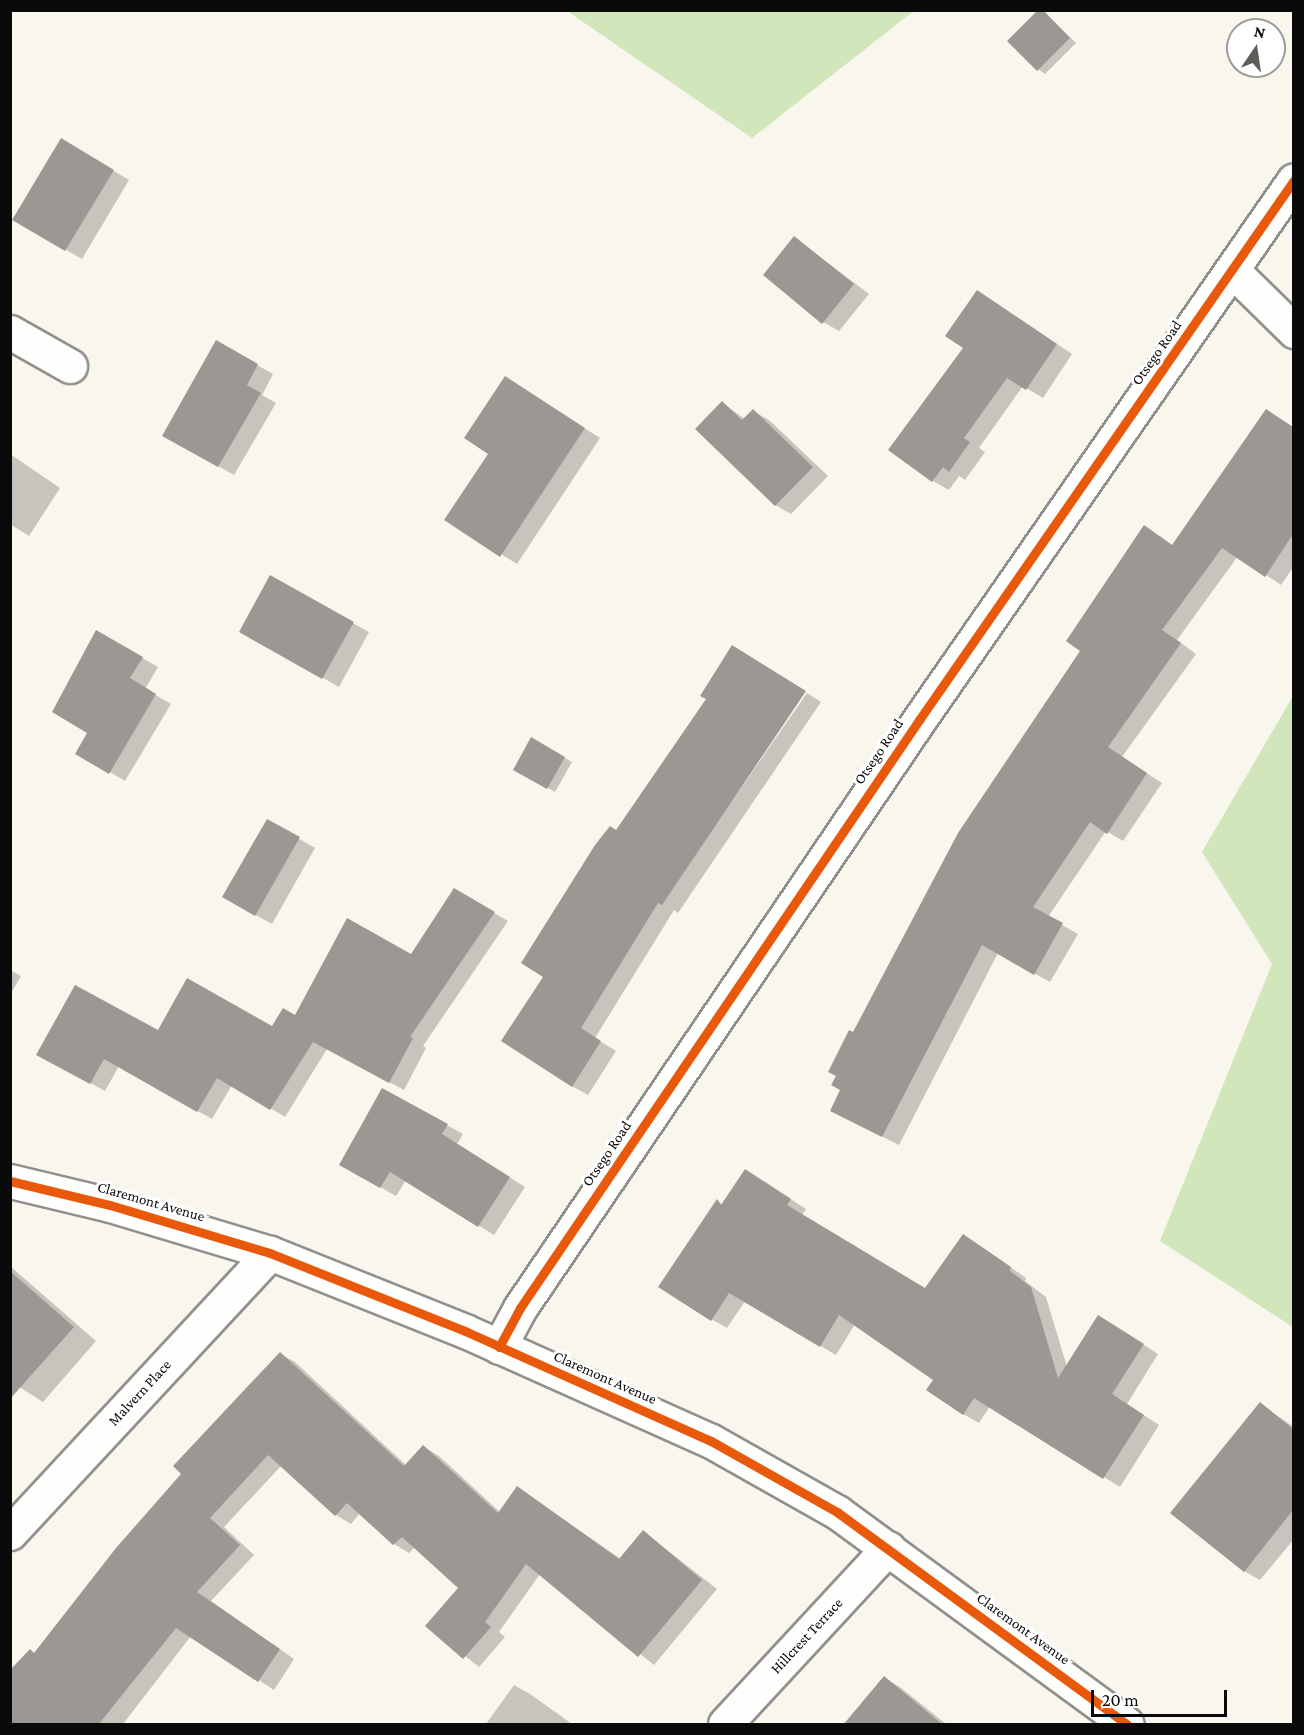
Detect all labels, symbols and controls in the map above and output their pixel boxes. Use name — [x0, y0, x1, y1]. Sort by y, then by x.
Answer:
north arrow — [1226, 18, 1286, 78]
text: N — [1252, 22, 1267, 41]
street label: Otsego Road — [1128, 317, 1186, 389]
street label: Otsego Road — [851, 716, 907, 788]
street label: Otsego Road — [579, 1118, 635, 1190]
street label: Claremont Avenue — [95, 1178, 207, 1226]
street label: Claremont Avenue — [551, 1347, 659, 1409]
street label: Malvern Place — [105, 1356, 175, 1430]
street label: Claremont Avenue — [973, 1589, 1073, 1669]
street label: Hillcrest Terrace — [767, 1594, 847, 1678]
scale bar — [1094, 1678, 1230, 1716]
text: 20 m — [1102, 1690, 1139, 1710]

